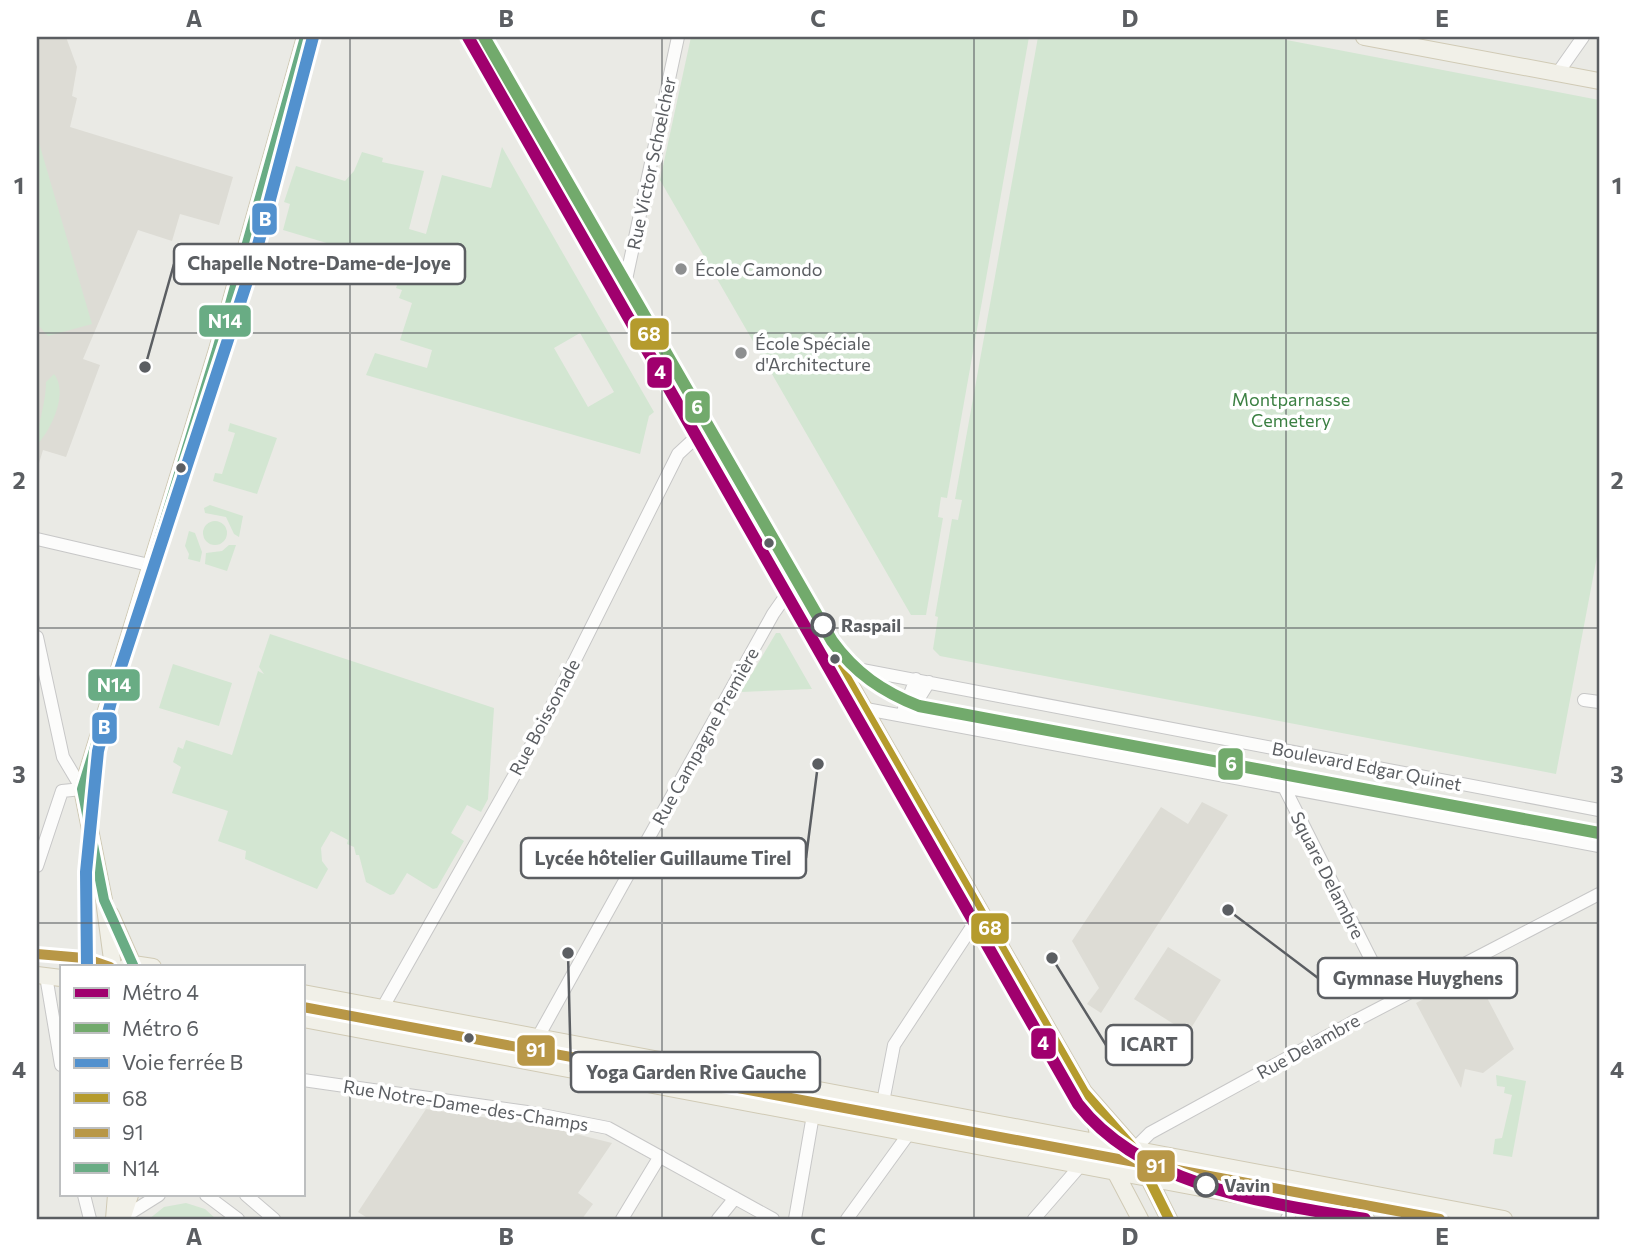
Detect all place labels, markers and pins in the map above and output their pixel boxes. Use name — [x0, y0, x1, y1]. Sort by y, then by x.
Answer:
callout: Chapelle Notre-Dame-de-Joye — [174, 244, 465, 284]
place label: École Camondo — [695, 258, 823, 280]
marker: École Camondo — [673, 261, 689, 277]
place label: École Spéciale d'Architecture — [755, 332, 871, 375]
marker: École Spéciale d'Architecture — [733, 345, 749, 361]
unlabelled marker — [174, 461, 188, 475]
unlabelled marker — [762, 536, 776, 550]
marker: Raspail — [811, 613, 835, 637]
place label: Raspail — [841, 614, 901, 636]
unlabelled marker — [828, 652, 842, 666]
callout: Lycée hôtelier Guillaume Tirel — [521, 838, 806, 878]
callout: Gymnase Huyghens — [1318, 958, 1517, 998]
callout: ICART — [1106, 1025, 1192, 1065]
unlabelled marker — [462, 1031, 476, 1045]
callout: Yoga Garden Rive Gauche — [571, 1052, 820, 1092]
marker: Vavin — [1194, 1173, 1218, 1197]
place label: Vavin — [1224, 1174, 1270, 1196]

